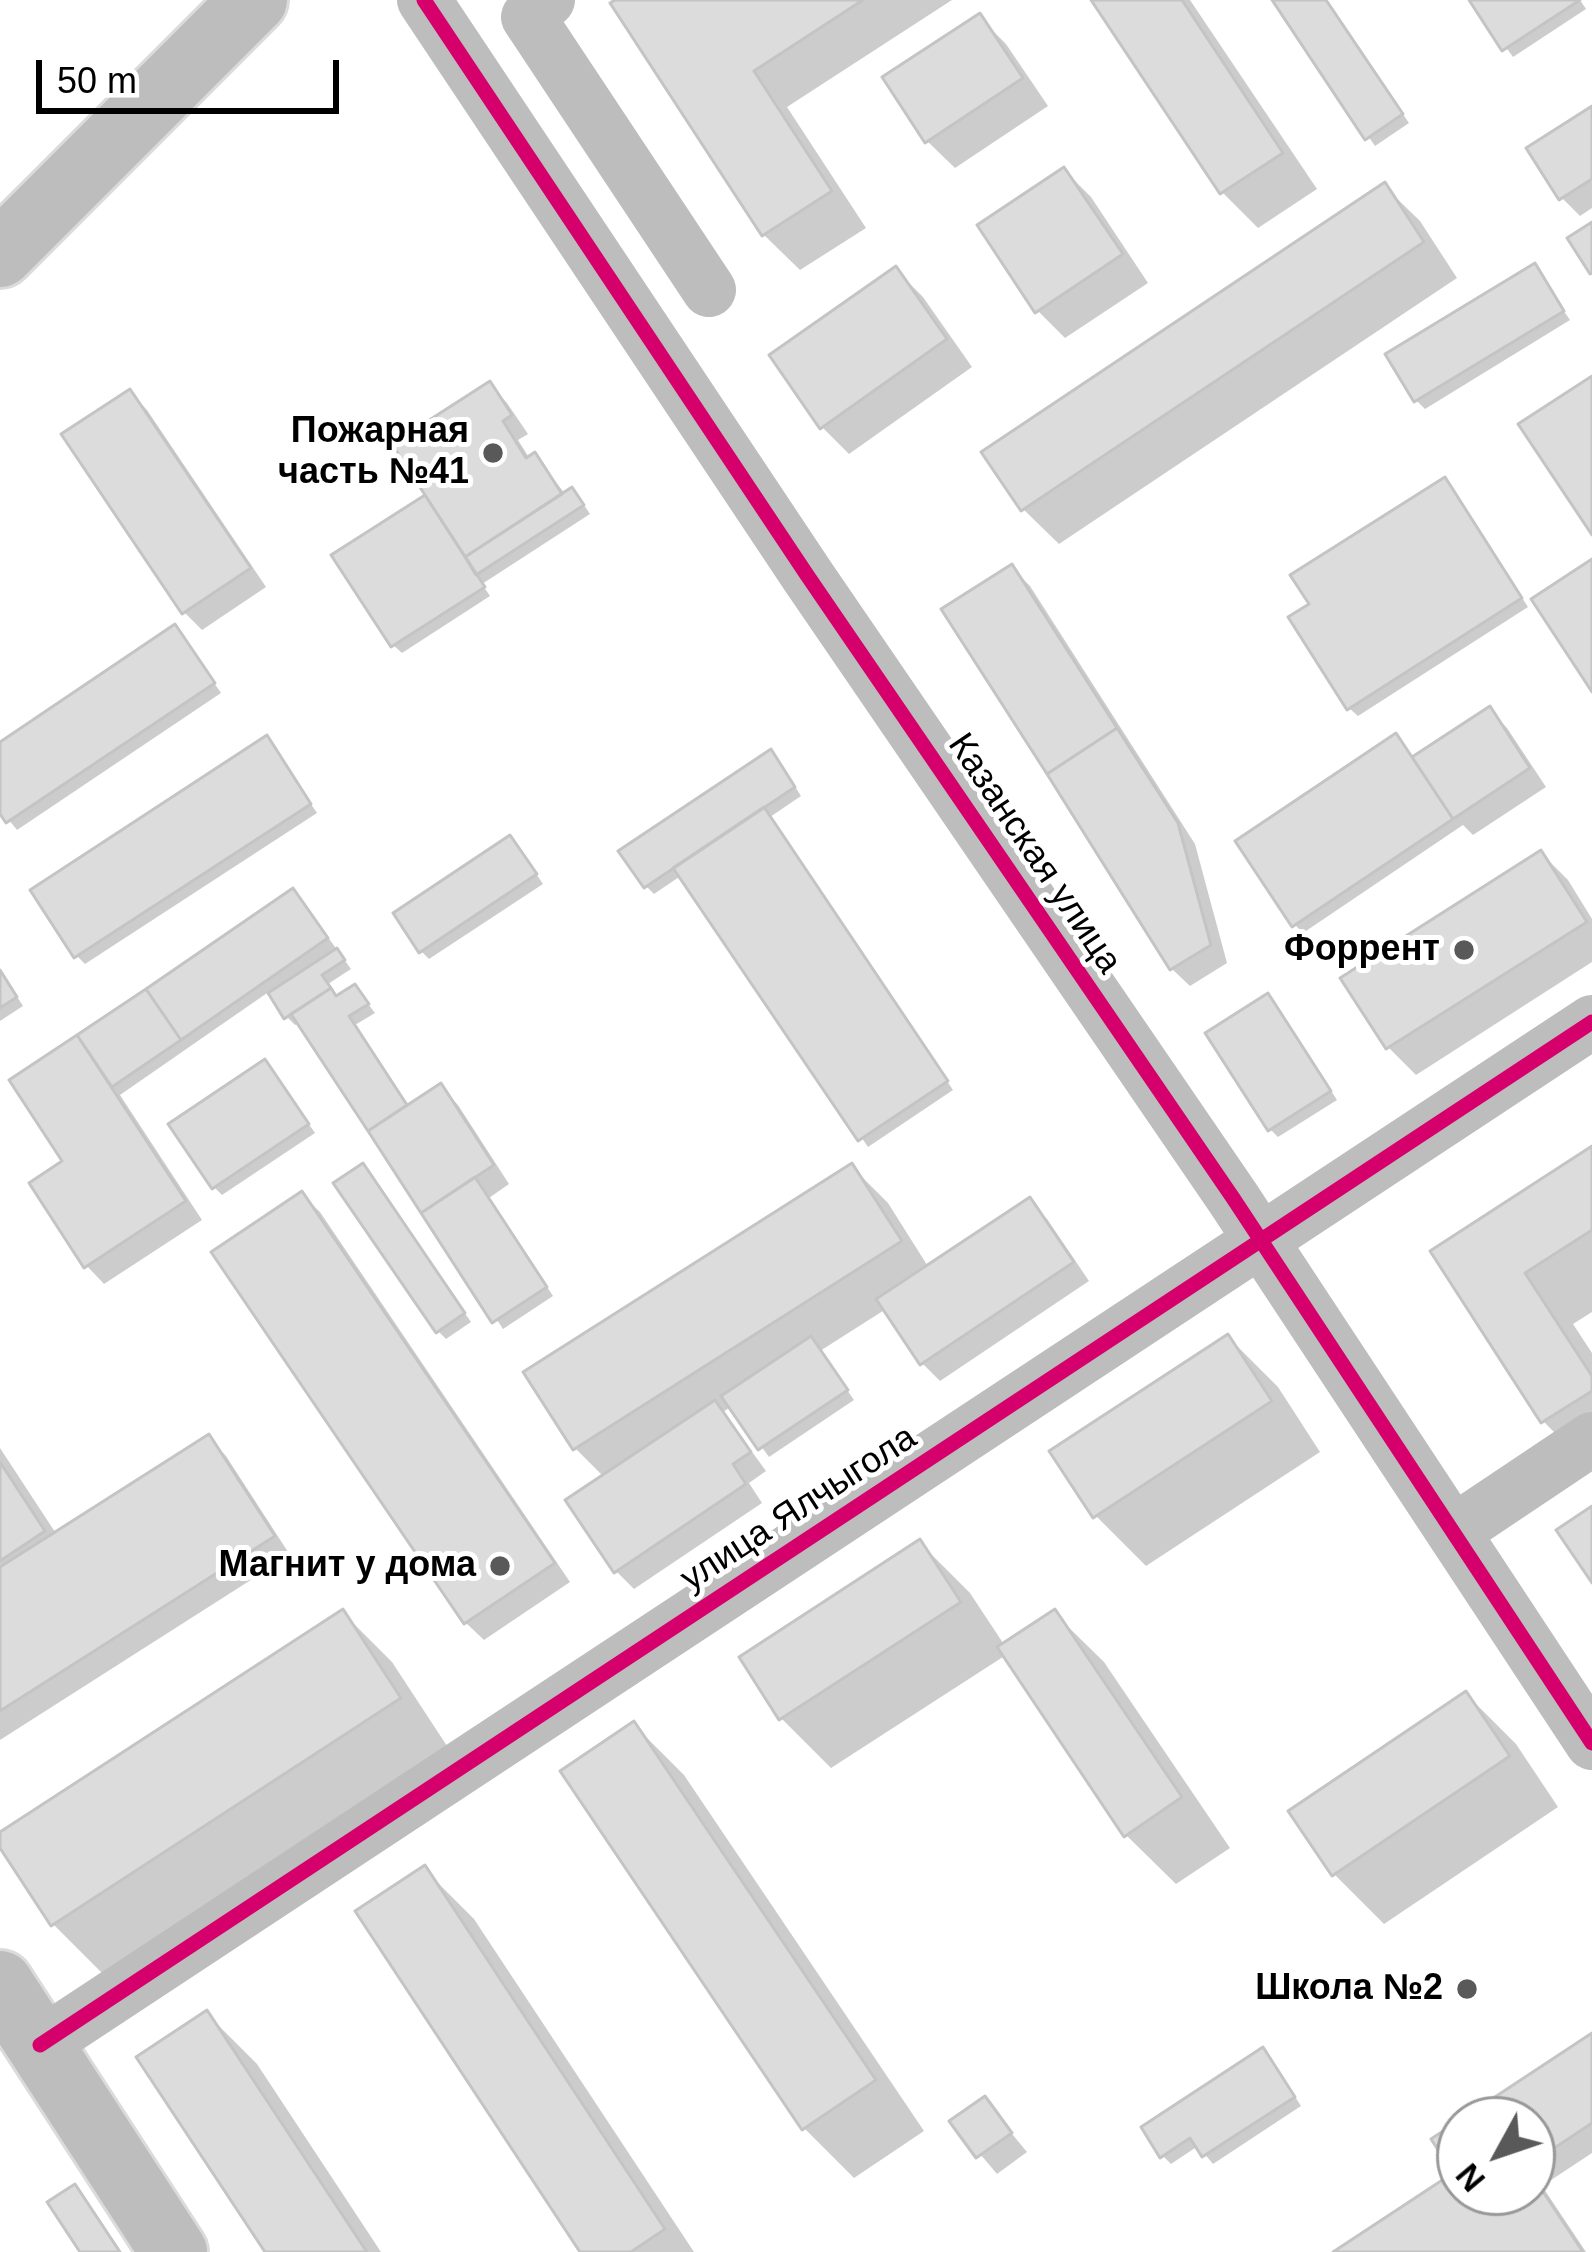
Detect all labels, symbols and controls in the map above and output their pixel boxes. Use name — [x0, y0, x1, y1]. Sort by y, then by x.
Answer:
scale bar — [42, 36, 345, 110]
text: 50 m — [57, 60, 137, 101]
place label: Пожарная часть №41 — [278, 410, 469, 495]
marker: Пожарная часть №41 — [480, 440, 506, 466]
street label: Казанская улица — [938, 726, 1130, 982]
place label: Форрент — [1284, 928, 1440, 972]
marker: Форрент — [1451, 937, 1477, 963]
street label: улица Ялчыгола — [673, 1417, 925, 1601]
place label: Магнит у дома — [218, 1544, 476, 1588]
marker: Магнит у дома — [487, 1553, 513, 1579]
place label: Школа №2 — [1255, 1967, 1443, 2011]
marker: Школа №2 — [1454, 1976, 1480, 2002]
north arrow — [1436, 2096, 1556, 2216]
text: N — [1449, 2157, 1492, 2199]

